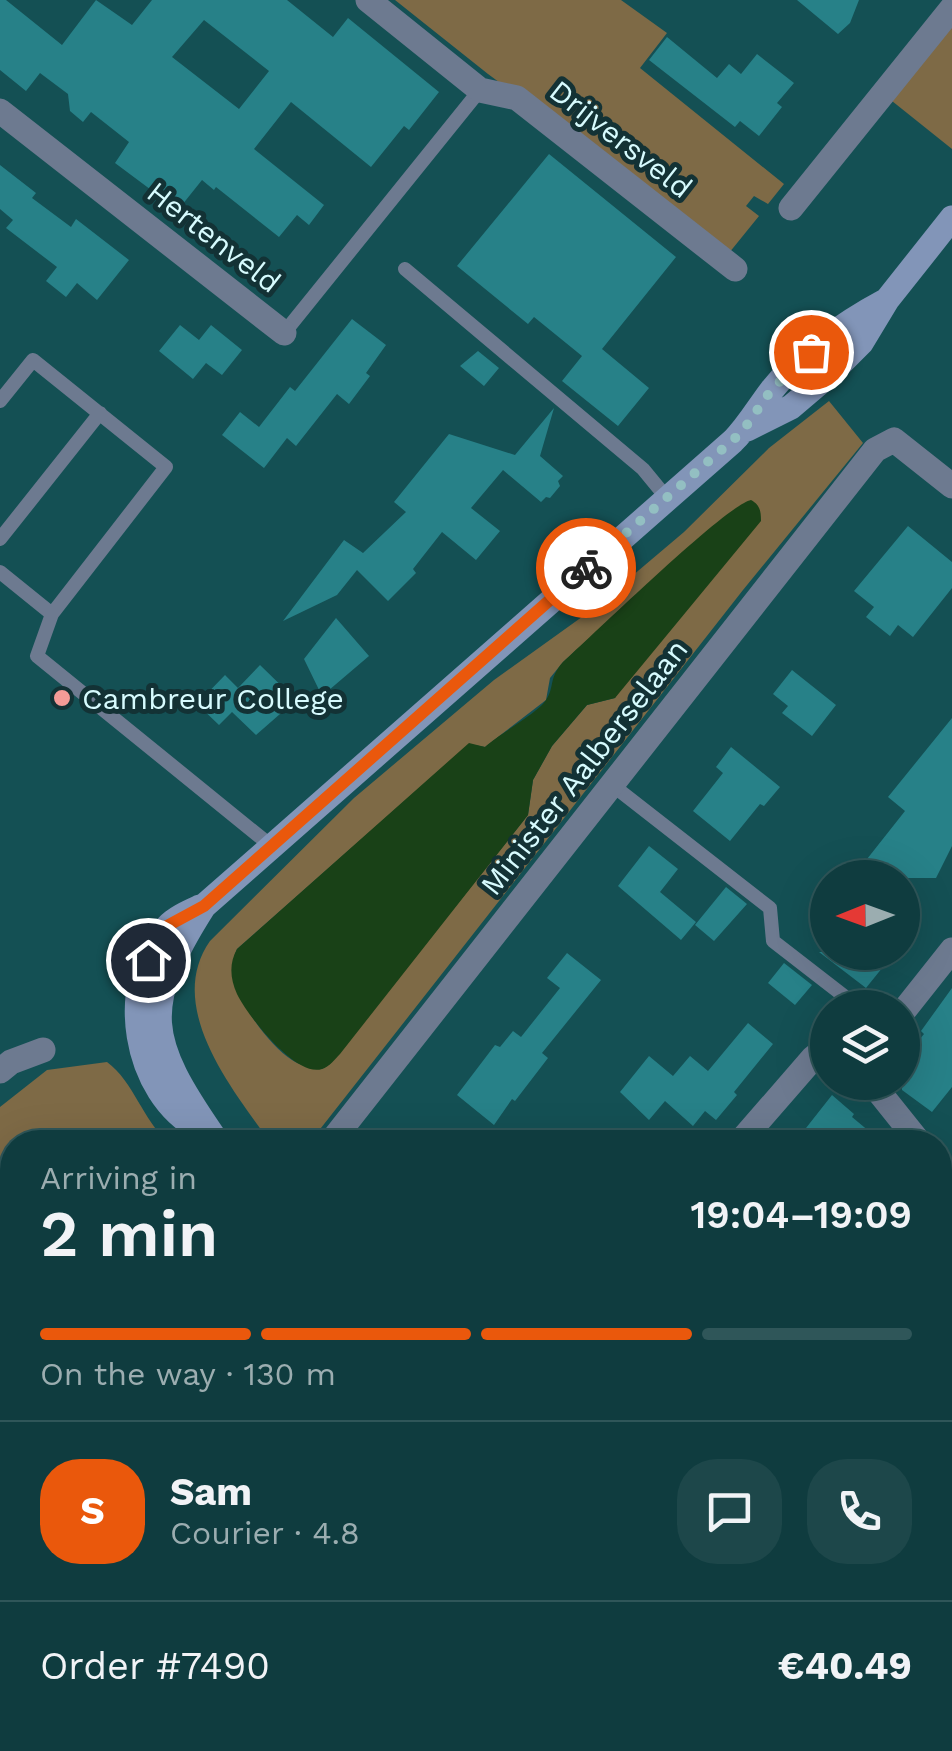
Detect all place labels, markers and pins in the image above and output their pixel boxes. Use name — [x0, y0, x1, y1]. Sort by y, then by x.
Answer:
pin — [769, 310, 854, 395]
place label: Cambreur College — [82, 681, 344, 716]
marker: Cambreur College — [51, 687, 73, 709]
pin — [106, 918, 191, 1003]

